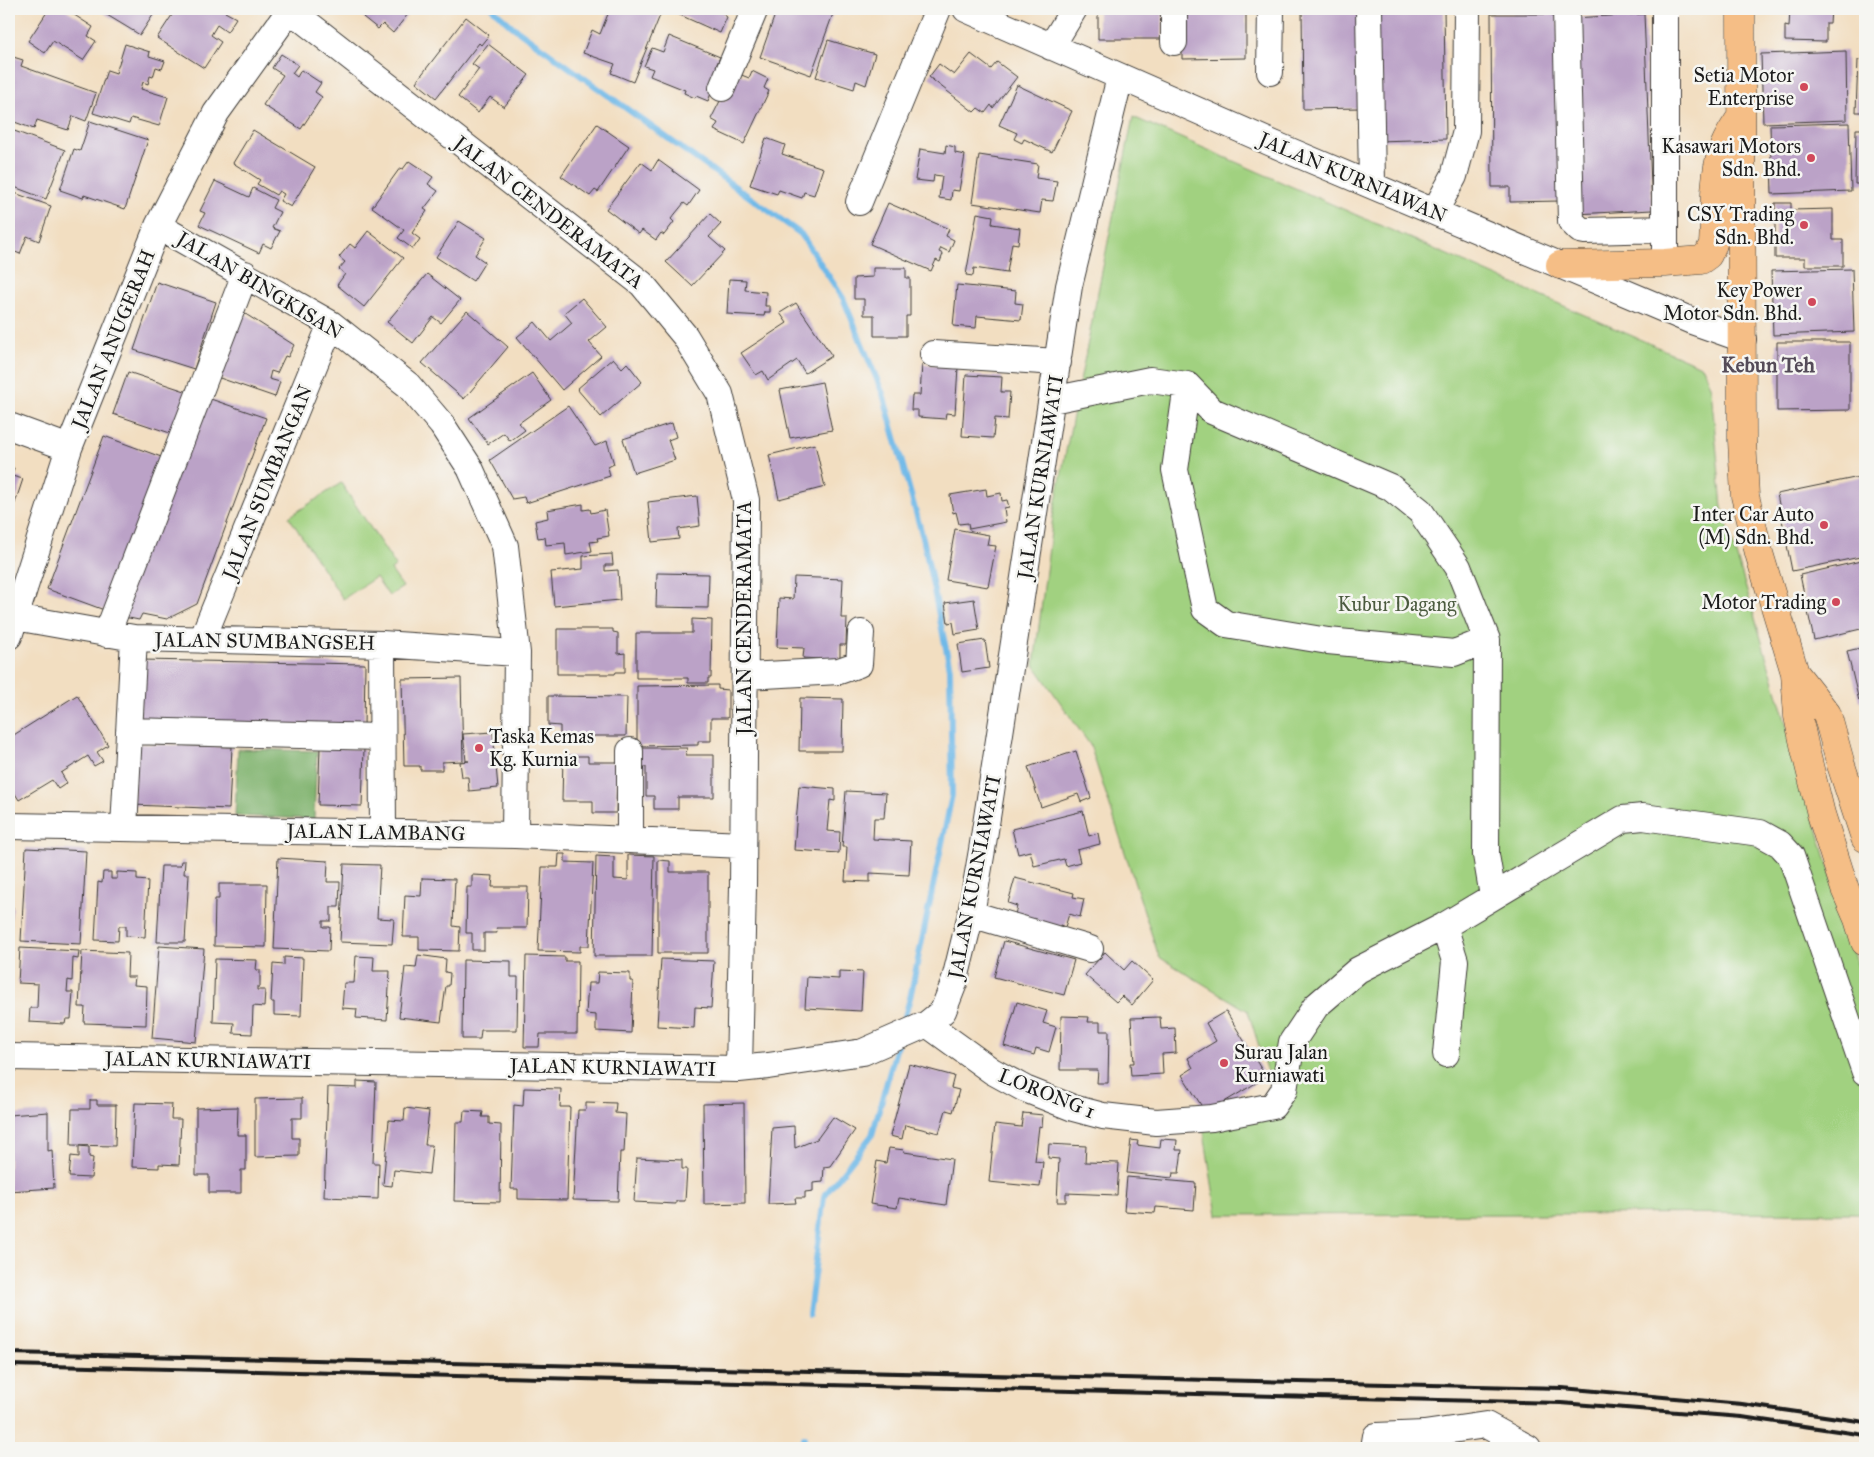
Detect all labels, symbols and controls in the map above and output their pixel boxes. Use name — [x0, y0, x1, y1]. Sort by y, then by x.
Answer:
place label: Setia Motor Enterprise — [1693, 63, 1794, 110]
marker: Setia Motor Enterprise — [1798, 81, 1810, 93]
street label: JALAN KURNIAWAN — [1253, 126, 1451, 228]
street label: JALAN CENDERAMATA — [447, 129, 649, 295]
place label: Kasawari Motors Sdn. Bhd. — [1661, 134, 1801, 181]
marker: Kasawari Motors Sdn. Bhd. — [1805, 152, 1817, 164]
place label: CSY Trading Sdn. Bhd. — [1687, 202, 1795, 249]
marker: CSY Trading Sdn. Bhd. — [1798, 219, 1810, 231]
street label: JALAN BINGKISAN — [170, 225, 347, 345]
street label: JALAN ANUGERAH — [65, 246, 161, 434]
place label: Key Power Motor Sdn. Bhd. — [1663, 278, 1802, 325]
marker: Key Power Motor Sdn. Bhd. — [1806, 296, 1818, 308]
district label: Kebun Teh — [1721, 352, 1815, 378]
street label: JALAN KURNIAWATI — [1012, 373, 1069, 583]
street label: JALAN SUMBANGAN — [216, 381, 318, 585]
street label: JALAN CENDERAMATA — [732, 500, 757, 737]
place label: Inter Car Auto (M) Sdn. Bhd. — [1692, 502, 1814, 550]
marker: Inter Car Auto (M) Sdn. Bhd. — [1818, 519, 1830, 531]
place label: Motor Trading — [1701, 590, 1827, 615]
park label: Kubur Dagang — [1338, 592, 1457, 617]
marker: Motor Trading — [1830, 596, 1842, 608]
street label: JALAN SUMBANGSEH — [152, 627, 375, 656]
place label: Taska Kemas Kg. Kurnia — [489, 724, 594, 772]
marker: Taska Kemas Kg. Kurnia — [473, 742, 485, 754]
street label: JALAN KURNIAWATI — [942, 773, 1006, 983]
street label: JALAN LAMBANG — [284, 818, 466, 847]
place label: Surau Jalan Kurniawati — [1234, 1040, 1328, 1087]
street label: JALAN KURNIAWATI — [103, 1046, 311, 1075]
street label: JALAN KURNIAWATI — [508, 1053, 716, 1082]
marker: Surau Jalan Kurniawati — [1218, 1057, 1230, 1069]
street label: LORONG 1 — [995, 1063, 1099, 1123]

